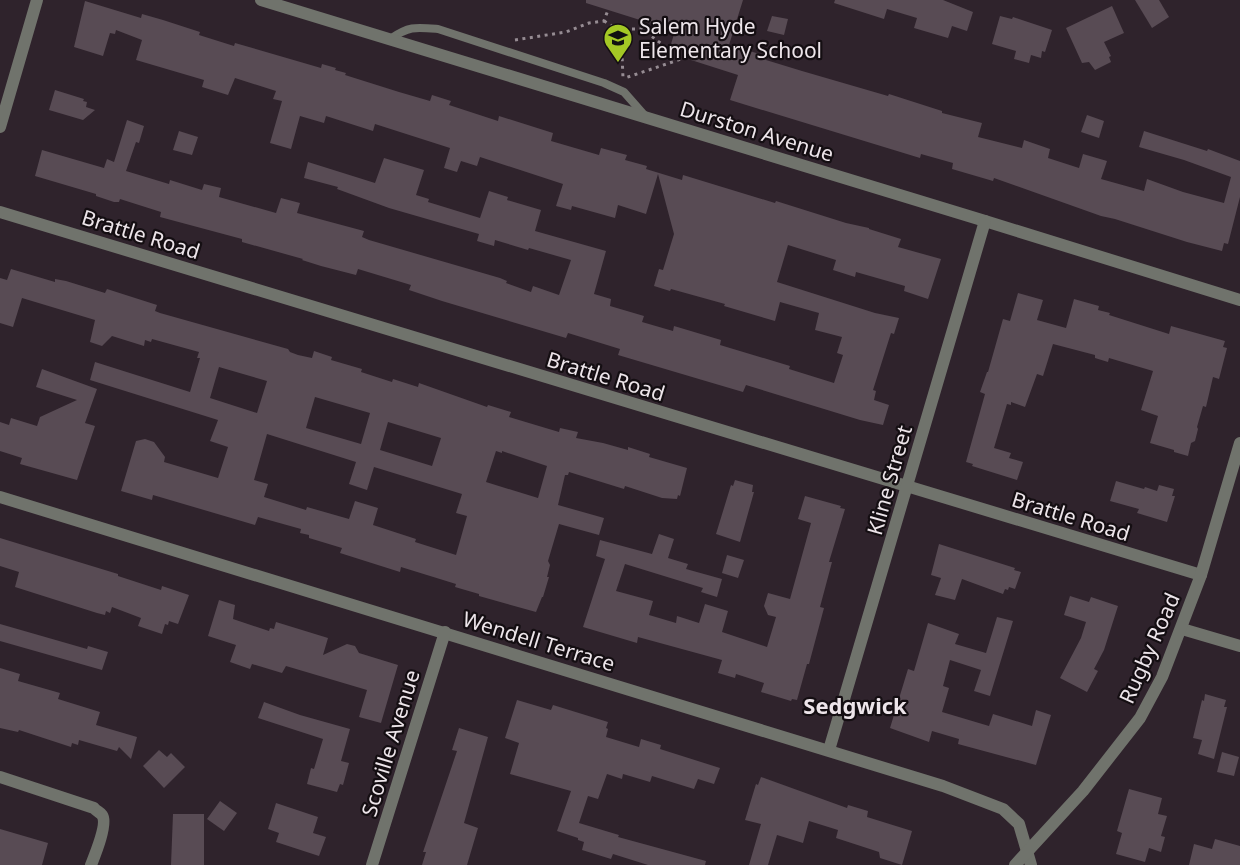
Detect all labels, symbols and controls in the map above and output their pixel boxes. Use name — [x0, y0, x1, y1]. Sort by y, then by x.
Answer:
place label: Salem Hyde Elementary School — [639, 12, 822, 64]
school or university icon: Salem Hyde Elementary School — [602, 22, 634, 64]
street label: Durston Avenue — [677, 94, 837, 168]
street label: Brattle Road — [79, 203, 203, 265]
street label: Brattle Road — [544, 345, 668, 407]
street label: Kline Street — [860, 422, 918, 538]
street label: Brattle Road — [1009, 485, 1133, 547]
street label: Rugby Road — [1112, 588, 1186, 708]
street label: Wendell Terrace — [460, 605, 618, 677]
street label: Scoville Avenue — [354, 666, 426, 820]
district label: Sedgwick — [803, 690, 907, 720]

